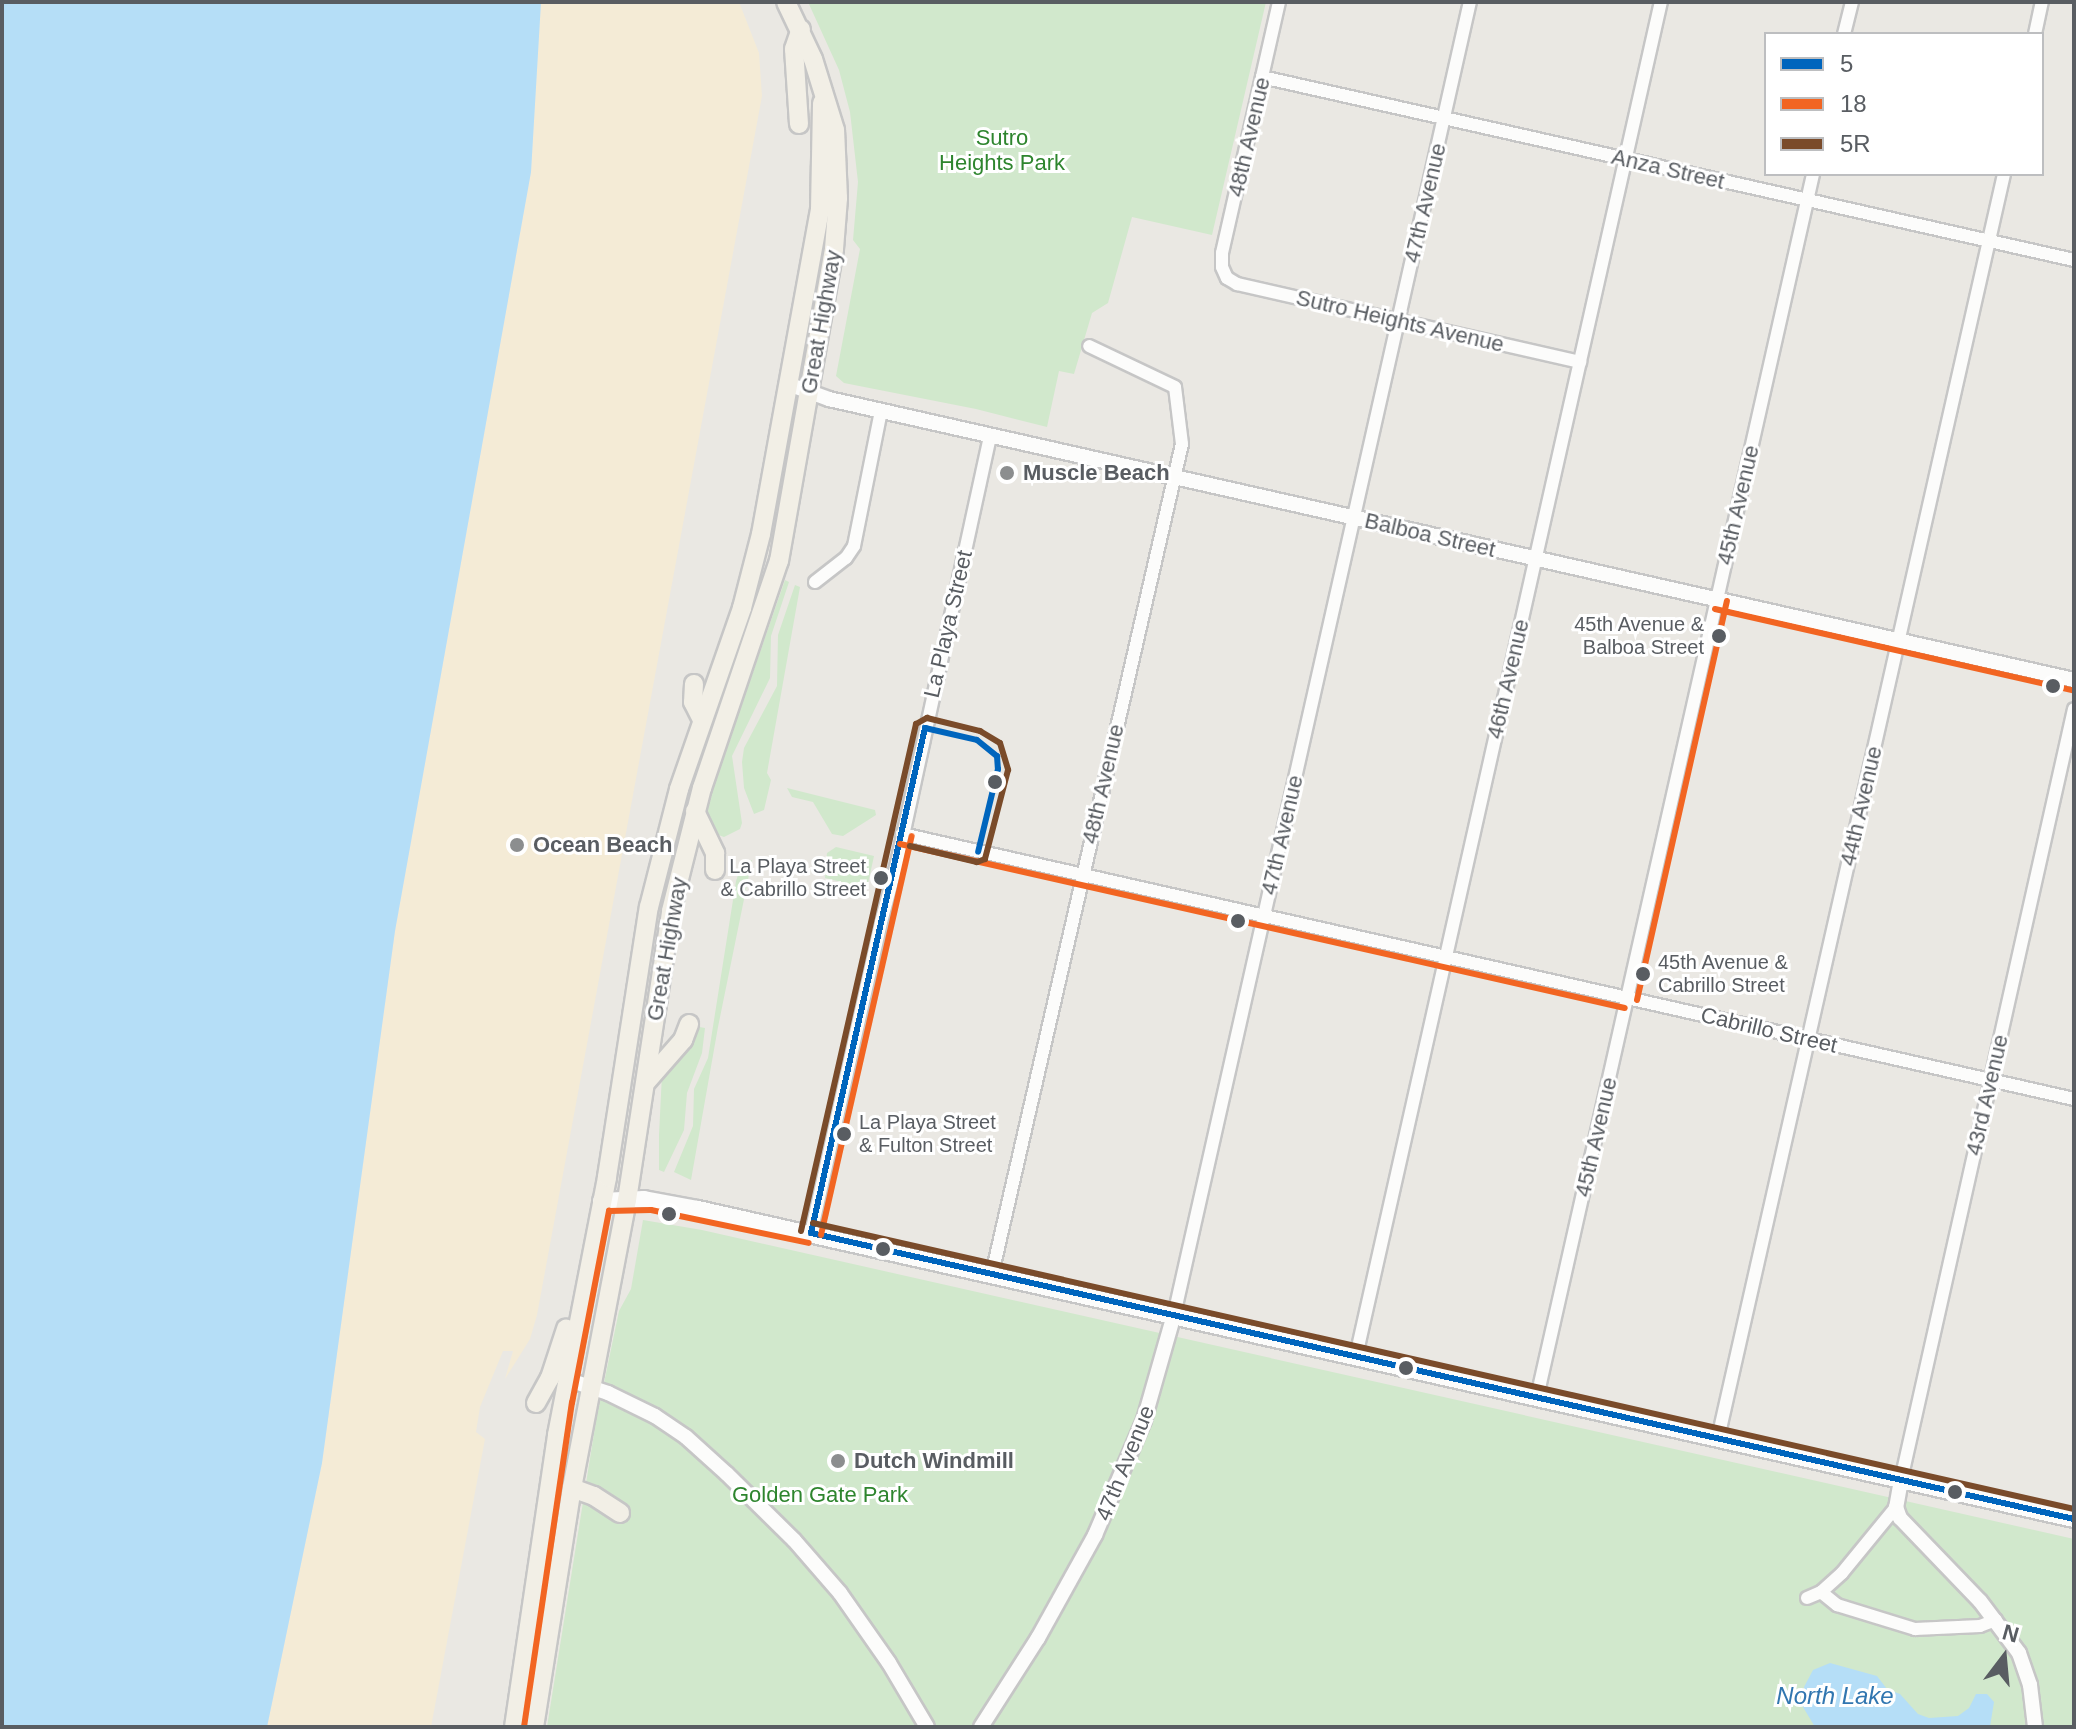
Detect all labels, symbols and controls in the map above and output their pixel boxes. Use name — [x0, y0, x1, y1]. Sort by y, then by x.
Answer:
legend — [1764, 32, 2044, 176]
text: 5 — [1840, 50, 1853, 77]
street label: 48th Avenue — [1222, 74, 1276, 200]
text: 18 — [1840, 90, 1867, 117]
park label: Sutro Heights Park — [939, 124, 1065, 176]
text: 5R — [1840, 130, 1871, 157]
street label: 47th Avenue — [1398, 140, 1452, 266]
street label: Anza Street — [1609, 143, 1727, 195]
street label: Great Highway — [795, 248, 847, 396]
street label: Sutro Heights Avenue — [1293, 284, 1507, 358]
street label: 45th Avenue — [1711, 442, 1765, 568]
place label: Muscle Beach — [1023, 460, 1170, 486]
marker: Muscle Beach — [998, 464, 1016, 482]
street label: Balboa Street — [1362, 507, 1498, 563]
street label: La Playa Street — [918, 548, 978, 700]
place label: 45th Avenue & Balboa Street — [1573, 612, 1704, 659]
street label: 46th Avenue — [1481, 616, 1535, 742]
marker: 45th Avenue & Balboa Street — [1711, 628, 1727, 644]
unlabelled marker — [2045, 678, 2061, 694]
street label: 48th Avenue — [1076, 721, 1130, 847]
street label: 44th Avenue — [1834, 743, 1888, 869]
street label: 47th Avenue — [1255, 772, 1309, 898]
unlabelled marker — [987, 774, 1003, 790]
place label: Ocean Beach — [533, 832, 672, 858]
marker: Ocean Beach — [508, 836, 526, 854]
place label: La Playa Street & Cabrillo Street — [720, 854, 866, 901]
marker: La Playa Street & Cabrillo Street — [873, 870, 889, 886]
street label: Great Highway — [641, 875, 693, 1023]
unlabelled marker — [1230, 913, 1246, 929]
place label: 45th Avenue & Cabrillo Street — [1658, 950, 1789, 997]
marker: 45th Avenue & Cabrillo Street — [1635, 966, 1651, 982]
street label: Cabrillo Street — [1698, 1001, 1840, 1059]
street label: 43rd Avenue — [1960, 1031, 2014, 1159]
street label: 45th Avenue — [1569, 1074, 1623, 1200]
place label: La Playa Street & Fulton Street — [859, 1110, 996, 1157]
marker: La Playa Street & Fulton Street — [836, 1126, 852, 1142]
unlabelled marker — [661, 1206, 677, 1222]
unlabelled marker — [875, 1241, 891, 1257]
unlabelled marker — [1398, 1360, 1414, 1376]
street label: 47th Avenue — [1090, 1401, 1160, 1525]
place label: Dutch Windmill — [854, 1448, 1014, 1474]
marker: Dutch Windmill — [829, 1452, 847, 1470]
park label: Golden Gate Park — [732, 1482, 908, 1508]
unlabelled marker — [1947, 1484, 1963, 1500]
north arrow — [1964, 1617, 2044, 1697]
text: N — [2000, 1619, 2022, 1648]
water label: North Lake — [1776, 1682, 1894, 1710]

